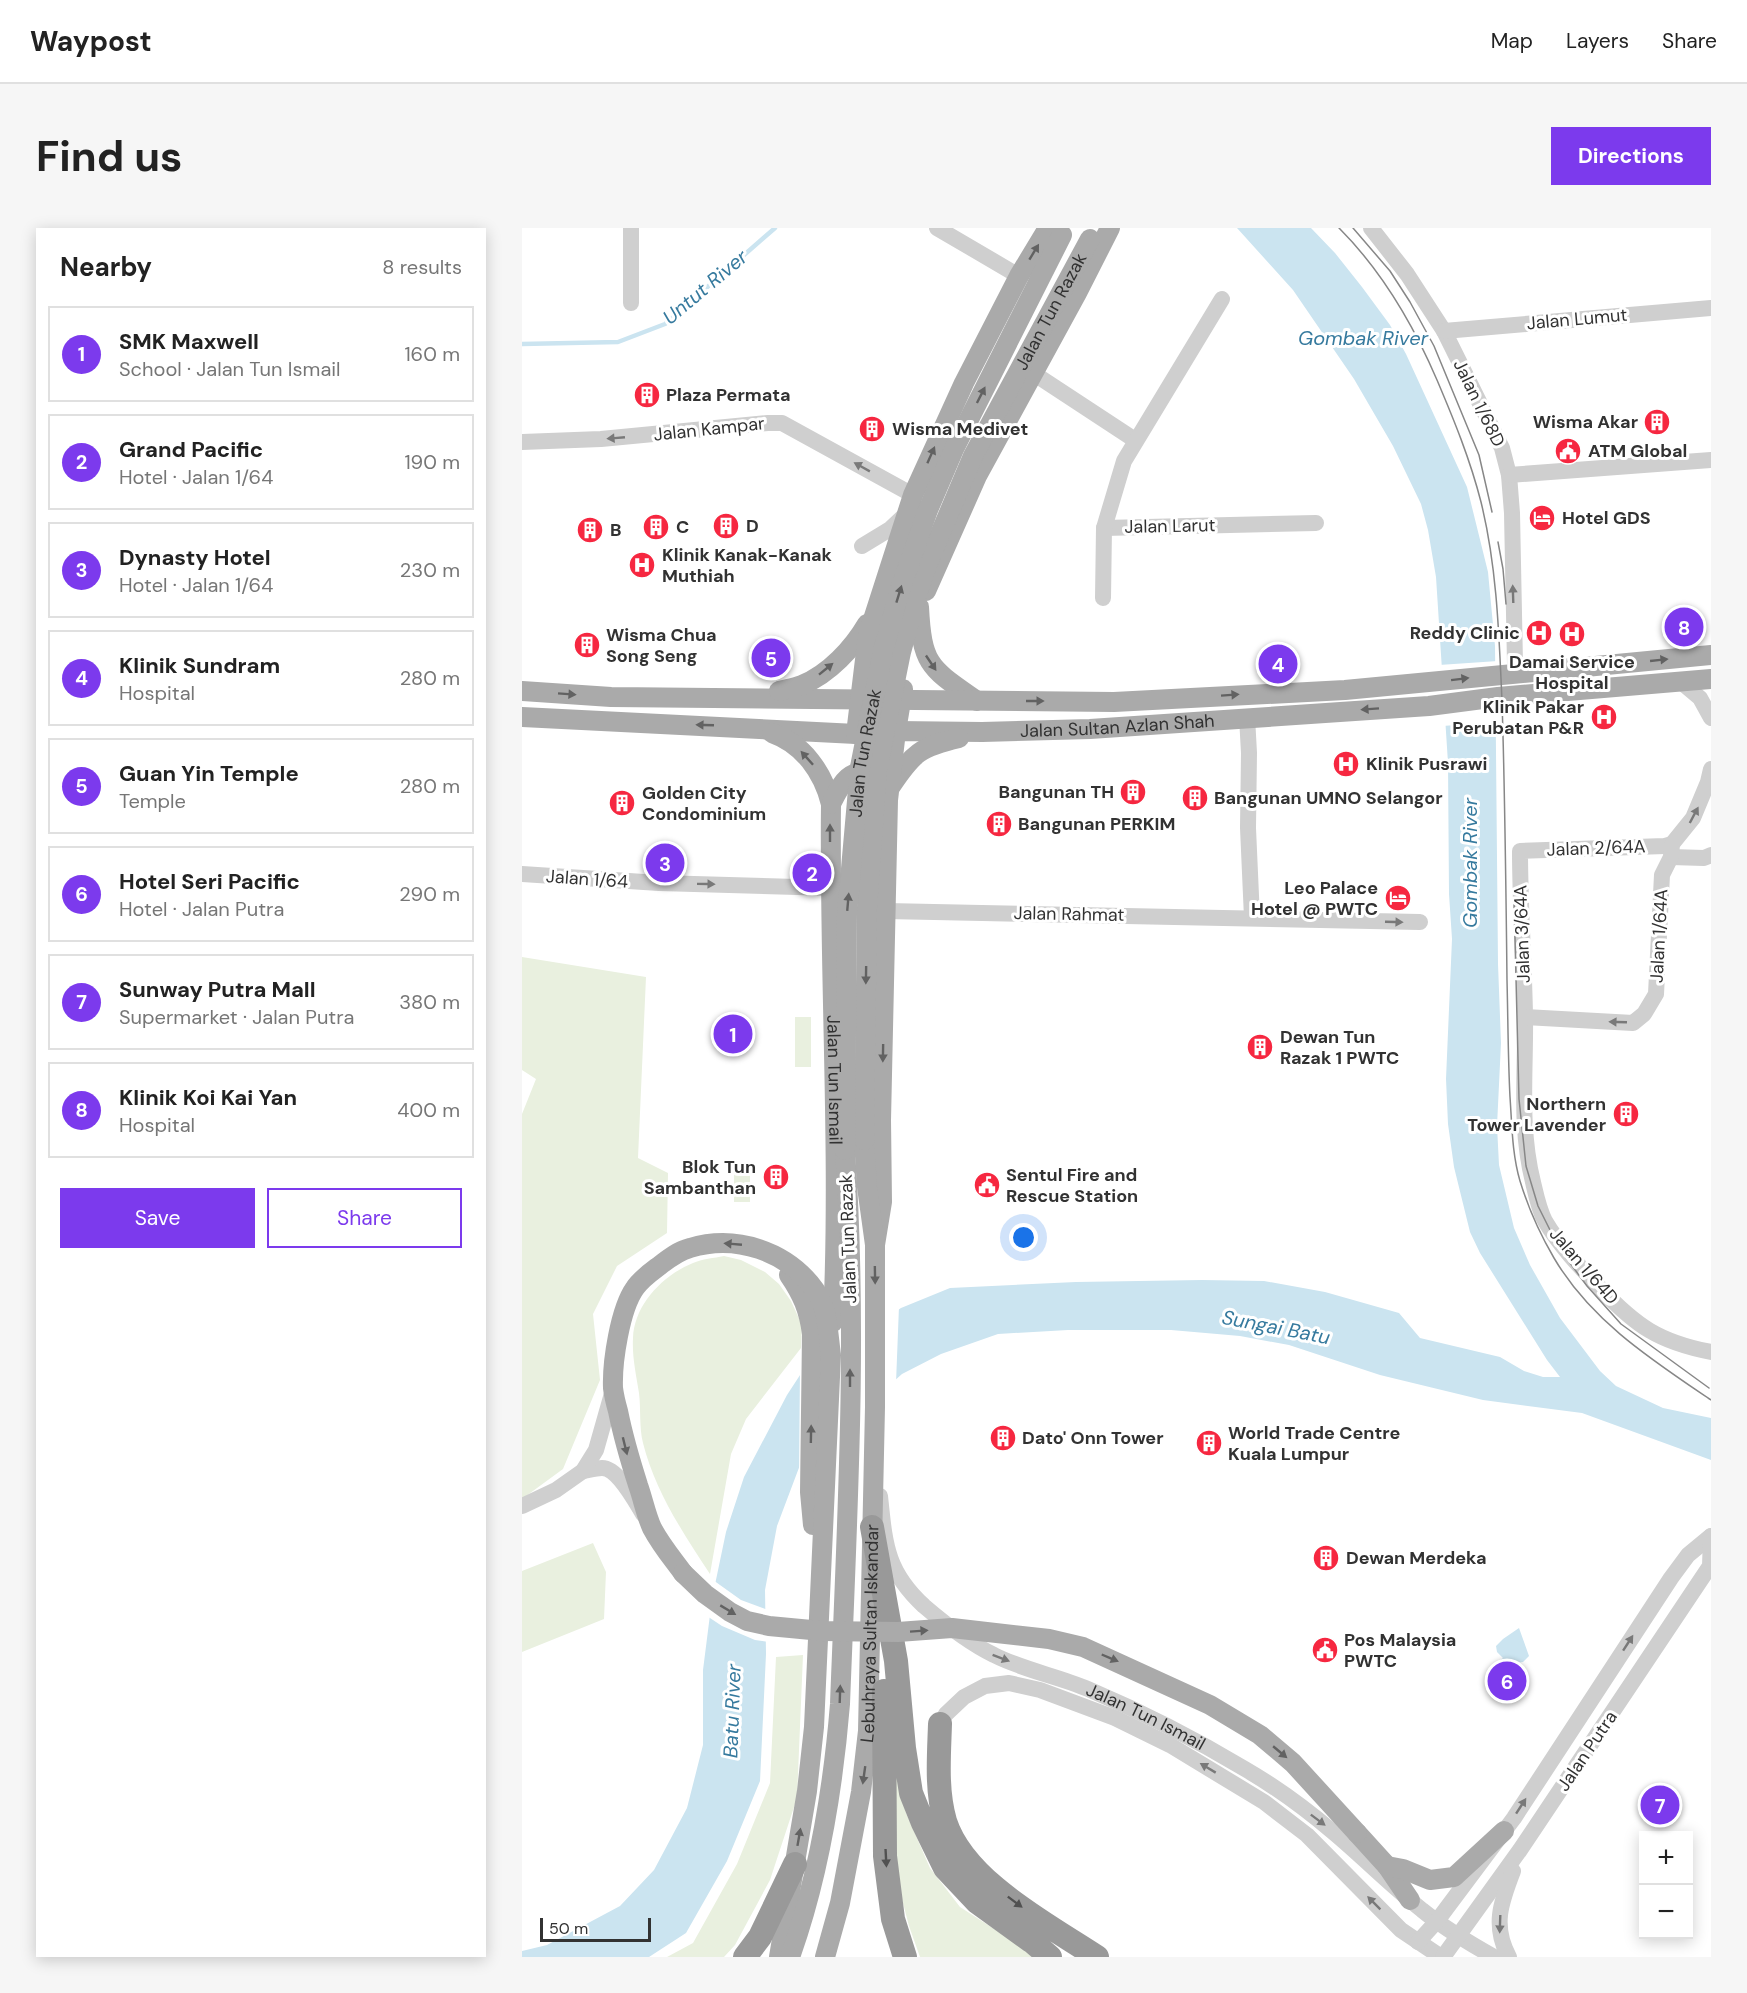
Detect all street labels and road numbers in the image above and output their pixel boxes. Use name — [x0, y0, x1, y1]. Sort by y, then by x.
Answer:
street label: Jalan Tun Razak — [1009, 249, 1092, 374]
street label: Jalan Lumut — [1526, 303, 1628, 335]
street label: Jalan 1/68D — [1447, 355, 1511, 451]
street label: Jalan Kampar — [652, 411, 766, 447]
street label: Jalan Larut — [1124, 513, 1216, 539]
street label: Jalan Tun Razak — [844, 687, 887, 818]
street label: Jalan Sultan Azlan Shah — [1020, 709, 1215, 743]
street label: Jalan 2/64A — [1546, 834, 1646, 862]
street label: Jalan 1/64 — [545, 864, 629, 894]
street label: Jalan 3/64A — [1508, 884, 1536, 984]
street label: Jalan 1/64A — [1645, 888, 1673, 984]
street label: Jalan Rahmat — [1013, 901, 1125, 927]
street label: Jalan Tun Ismail — [821, 1015, 848, 1145]
street label: Jalan Tun Razak — [834, 1174, 862, 1304]
street label: Jalan 1/64D — [1544, 1222, 1624, 1310]
street label: Lebuhraya Sultan Iskandar — [855, 1524, 884, 1744]
street label: Jalan Tun Ismail — [1082, 1678, 1210, 1756]
street label: Jalan Putra — [1551, 1706, 1623, 1796]

